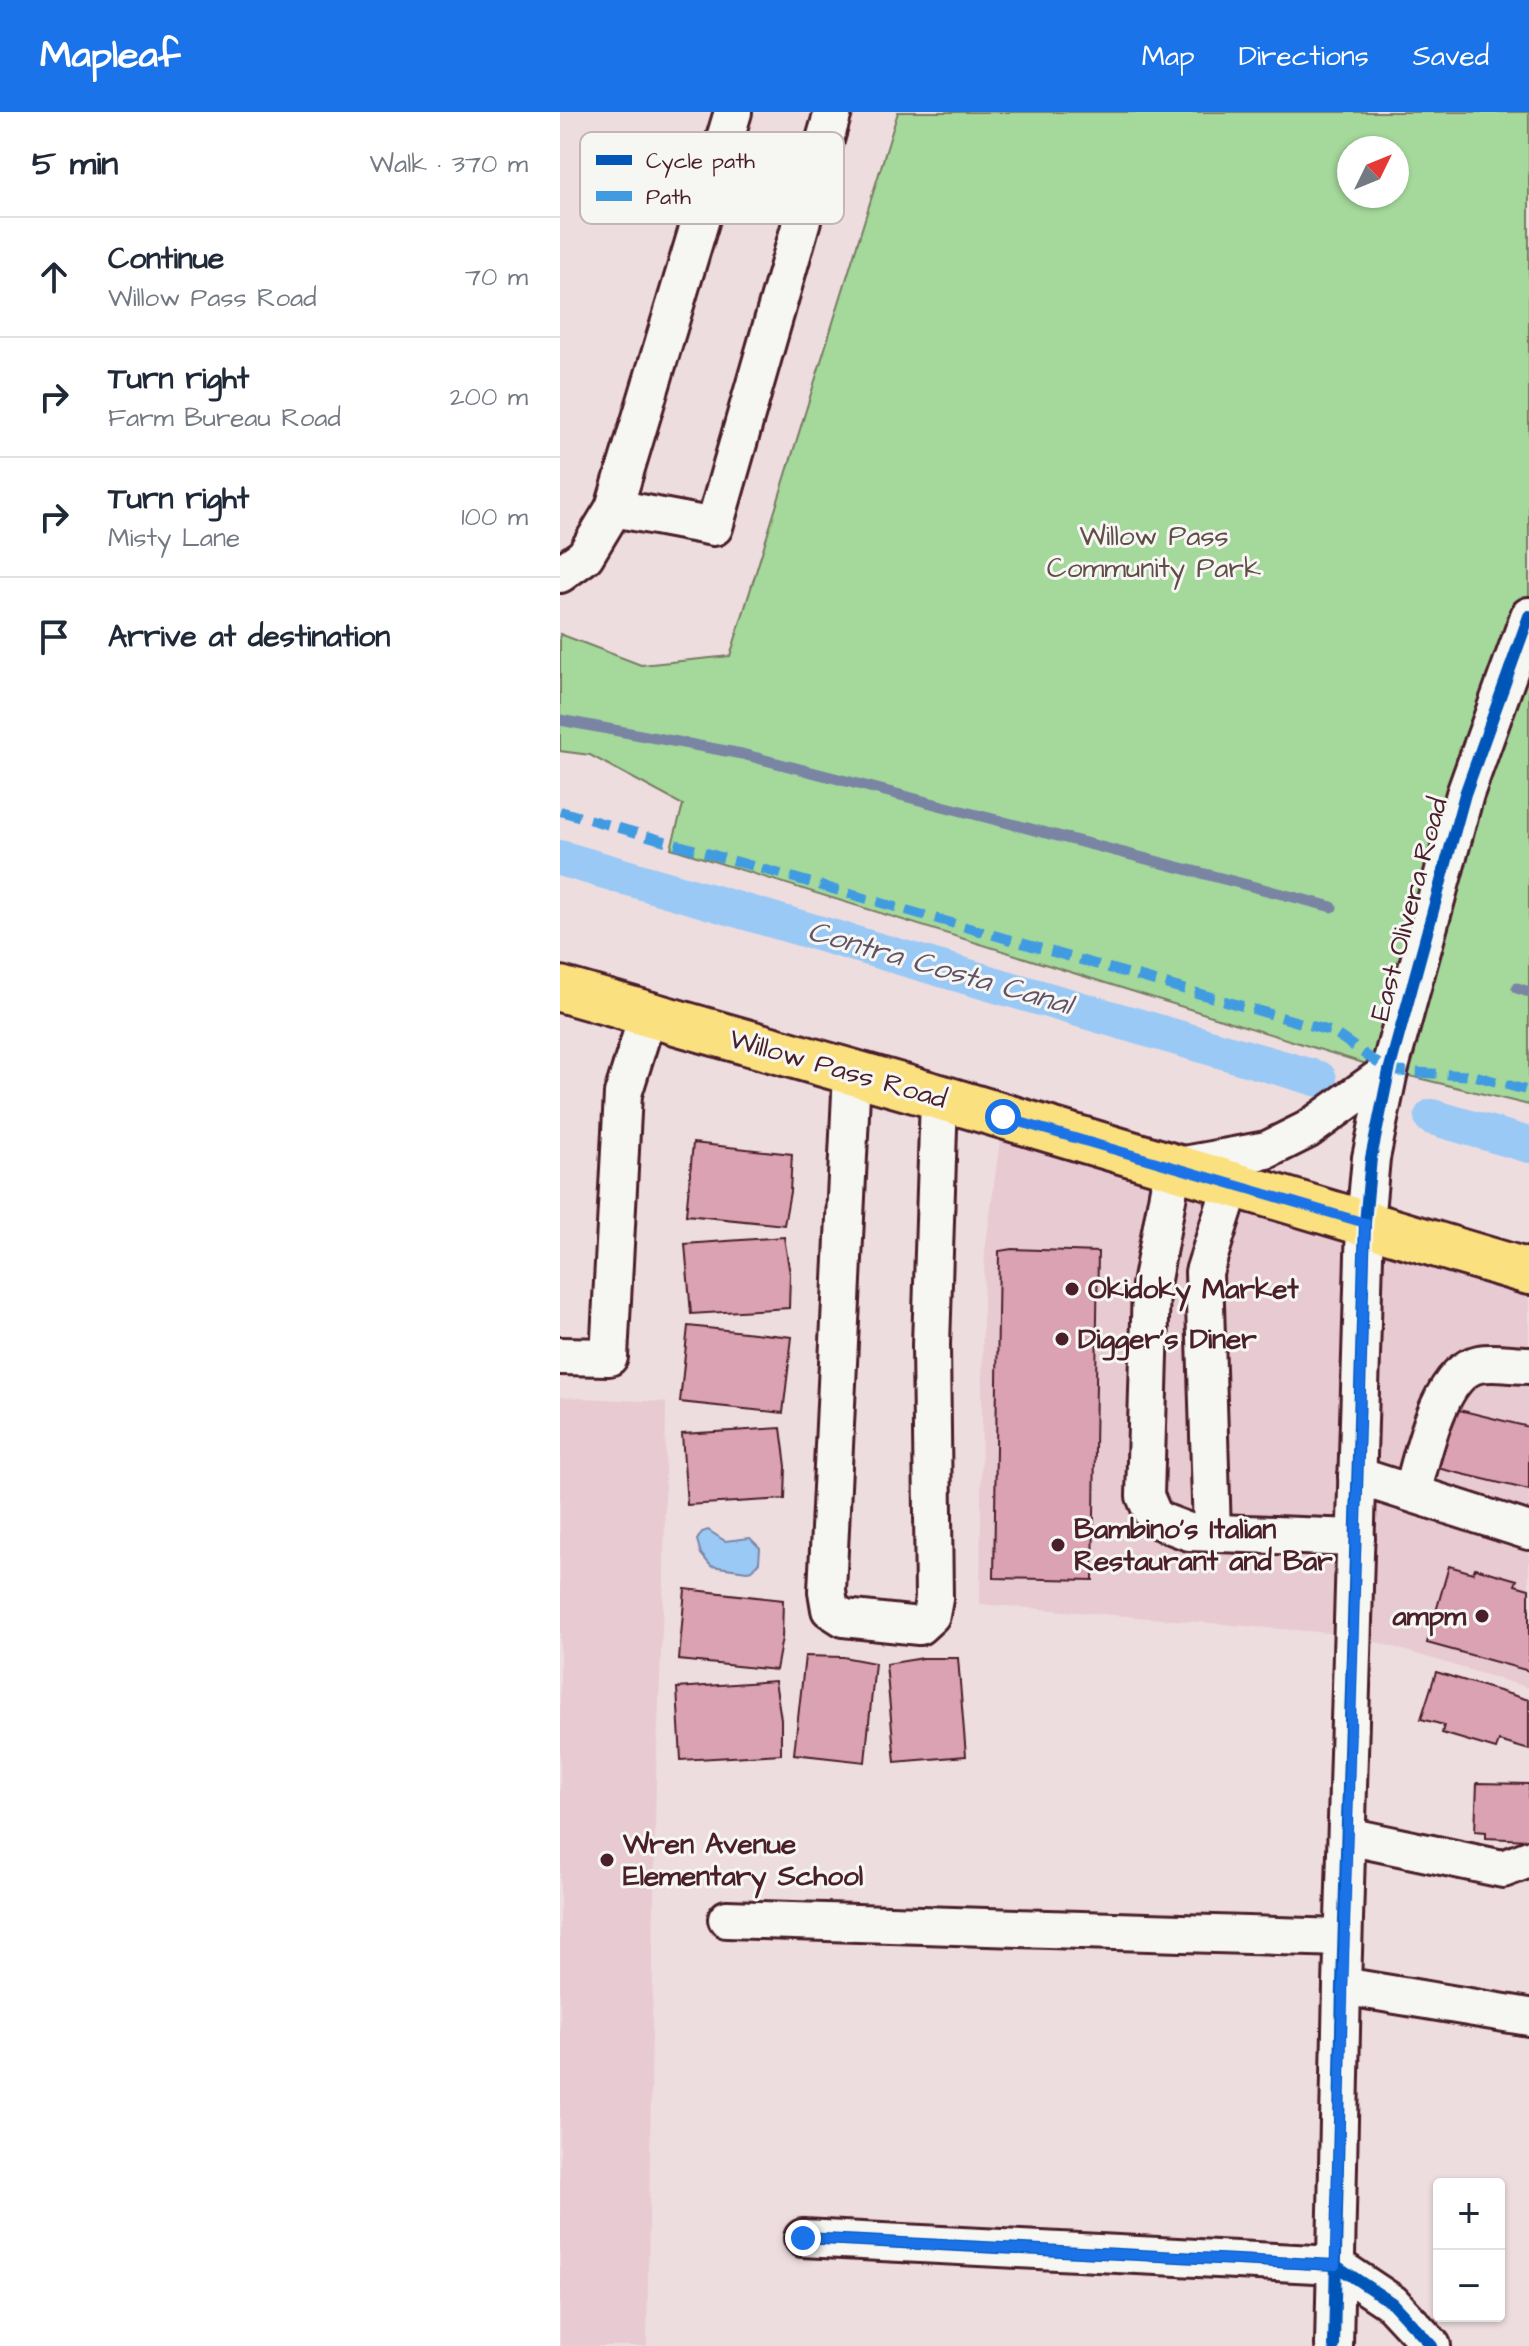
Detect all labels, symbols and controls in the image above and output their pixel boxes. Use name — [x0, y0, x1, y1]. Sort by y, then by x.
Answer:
text: Mapleaf — [40, 30, 180, 82]
text: Map — [1142, 37, 1195, 76]
text: Directions — [1239, 37, 1369, 76]
text: Saved — [1413, 37, 1489, 76]
legend — [580, 132, 844, 224]
north arrow — [1337, 136, 1409, 208]
text: 5 min — [32, 140, 118, 188]
text: Walk · 370 m — [370, 146, 528, 182]
text: Cycle path — [646, 146, 755, 178]
text: Path — [646, 182, 691, 213]
text: Continue — [108, 238, 224, 280]
icon: ahead — [32, 255, 76, 299]
text: 70 m — [465, 259, 528, 295]
text: Willow Pass Road — [108, 280, 317, 316]
text: Turn right — [108, 358, 249, 400]
icon: right — [32, 375, 76, 419]
text: 200 m — [450, 379, 528, 415]
text: Farm Bureau Road — [108, 400, 341, 436]
text: Turn right — [108, 478, 249, 520]
icon: right — [32, 495, 76, 539]
text: 100 m — [461, 499, 528, 535]
park label: Willow Pass Community Park — [1047, 517, 1261, 590]
text: Misty Lane — [108, 520, 240, 556]
icon: arrive — [32, 615, 76, 659]
text: Arrive at destination — [108, 616, 390, 658]
street label: East Olivera Road — [1360, 793, 1458, 1025]
water label: Contra Costa Canal — [803, 910, 1080, 1027]
street label: Willow Pass Road — [725, 1019, 951, 1119]
route start — [985, 1099, 1021, 1135]
place label: Okidoky Market — [1088, 1270, 1299, 1312]
marker: Okidoky Market — [1063, 1280, 1081, 1298]
place label: Digger's Diner — [1078, 1320, 1257, 1361]
marker: Digger's Diner — [1053, 1330, 1071, 1348]
place label: Bambino's Italian Restaurant and Bar — [1074, 1510, 1333, 1581]
marker: Bambino's Italian Restaurant and Bar — [1049, 1536, 1067, 1554]
place label: ampm — [1393, 1597, 1467, 1637]
marker: ampm — [1473, 1607, 1491, 1625]
place label: Wren Avenue Elementary School — [622, 1825, 863, 1899]
marker: Wren Avenue Elementary School — [598, 1851, 616, 1869]
map controls — [1433, 2178, 1505, 2322]
button: + — [1433, 2178, 1505, 2250]
route end — [785, 2220, 821, 2256]
button: − — [1433, 2250, 1505, 2322]

